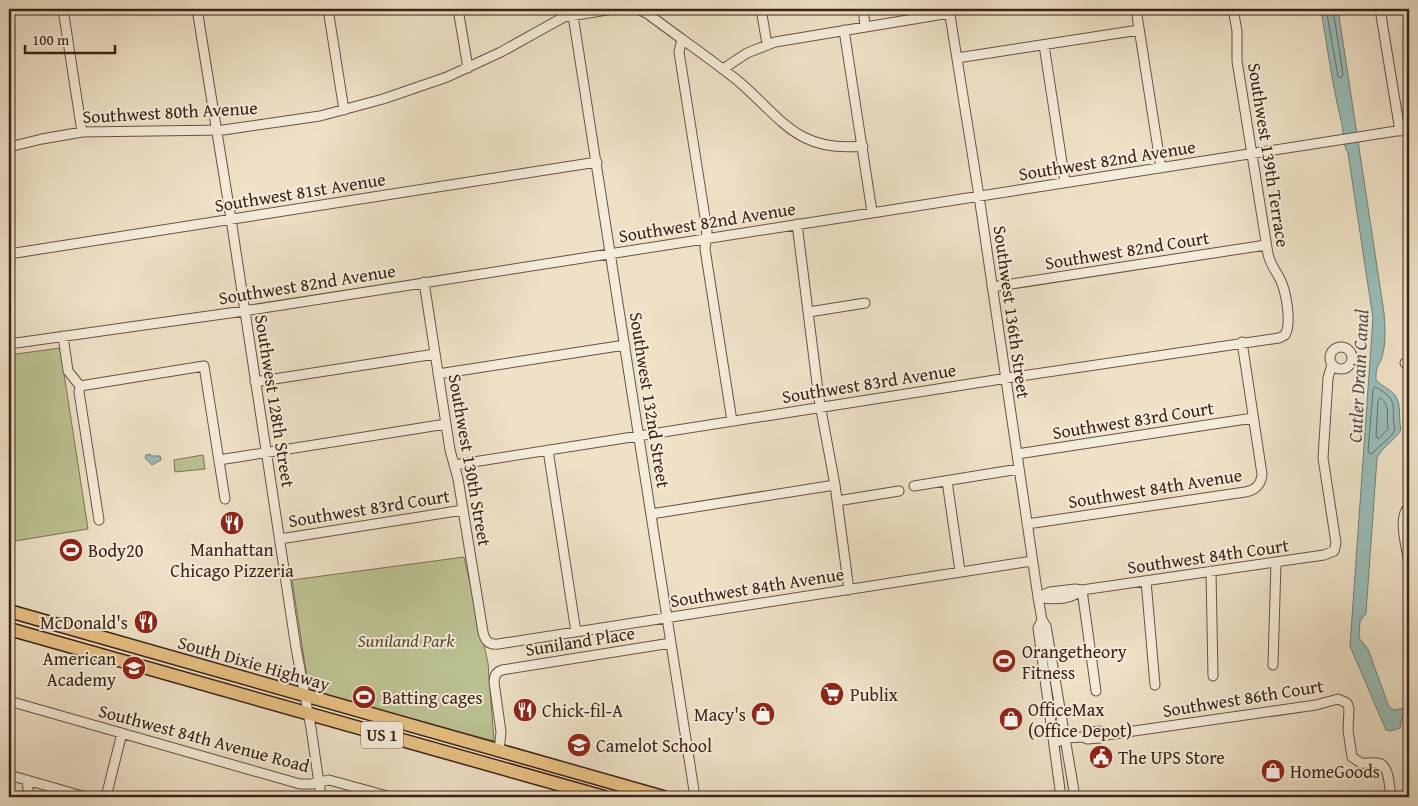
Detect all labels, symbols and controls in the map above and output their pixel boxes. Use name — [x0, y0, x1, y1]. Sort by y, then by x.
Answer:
scale bar — [25, 22, 115, 54]
text: 100 m — [32, 29, 70, 50]
street label: Southwest 139th Terrace — [1241, 61, 1297, 249]
street label: Southwest 80th Avenue — [82, 94, 258, 130]
street label: Southwest 82nd Avenue — [1017, 133, 1197, 187]
street label: Southwest 81st Avenue — [213, 165, 387, 219]
street label: Southwest 82nd Avenue — [617, 195, 797, 249]
street label: Southwest 136th Street — [986, 224, 1038, 401]
street label: Southwest 82nd Court — [1043, 224, 1212, 276]
street label: Southwest 82nd Avenue — [217, 257, 397, 311]
water label: Cutler Drain Canal — [1341, 308, 1375, 443]
street label: Southwest 132nd Street — [623, 310, 677, 491]
street label: Southwest 128th Street — [248, 313, 302, 490]
street label: Southwest 83rd Avenue — [780, 356, 958, 410]
street label: Southwest 130th Street — [442, 372, 499, 549]
street label: Southwest 83rd Court — [1050, 394, 1216, 446]
street label: Southwest 84th Avenue — [1066, 461, 1244, 515]
street label: Southwest 83rd Court — [286, 482, 452, 534]
restaurant icon: Manhattan Chicago Pizzeria — [219, 510, 245, 536]
street label: Southwest 84th Court — [1126, 531, 1291, 581]
place label: Manhattan Chicago Pizzeria — [170, 536, 294, 584]
sports icon: Body20 — [58, 537, 84, 563]
place label: Body20 — [88, 537, 144, 564]
street label: Southwest 84th Avenue — [668, 560, 846, 614]
place label: McDonald's — [40, 609, 128, 636]
restaurant icon: McDonald's — [133, 609, 159, 635]
street label: Suniland Place — [523, 619, 637, 663]
park label: Suniland Park — [357, 627, 455, 654]
street label: South Dixie Highway — [175, 628, 333, 698]
place label: Orangetheory Fitness — [1022, 638, 1127, 686]
place label: American Academy — [43, 645, 116, 693]
sports icon: Orangetheory Fitness — [991, 648, 1017, 674]
school or university icon: American Academy — [121, 655, 147, 681]
street label: Southwest 86th Court — [1161, 672, 1326, 724]
supermarket icon: Publix — [819, 681, 845, 707]
place label: Publix — [850, 681, 899, 708]
sports icon: Batting cages — [351, 684, 377, 710]
place label: Batting cages — [382, 684, 483, 711]
place label: OfficeMax (Office Depot) — [1028, 696, 1132, 744]
street label: Southwest 84th Avenue Road — [96, 697, 313, 779]
restaurant icon: Chick-fil-A — [512, 697, 538, 723]
place label: Chick-fil-A — [542, 697, 623, 724]
place label: Macy's — [694, 701, 746, 728]
shop icon: Macy's — [750, 701, 776, 727]
shop icon: OfficeMax (Office Depot) — [998, 706, 1024, 732]
road number: US 1 — [361, 722, 403, 748]
school or university icon: Camelot School — [566, 732, 592, 758]
place label: Camelot School — [596, 732, 712, 759]
public building icon: The UPS Store — [1088, 744, 1114, 770]
place label: The UPS Store — [1118, 744, 1225, 771]
shop icon: HomeGoods — [1260, 758, 1286, 784]
place label: HomeGoods — [1290, 758, 1380, 785]

